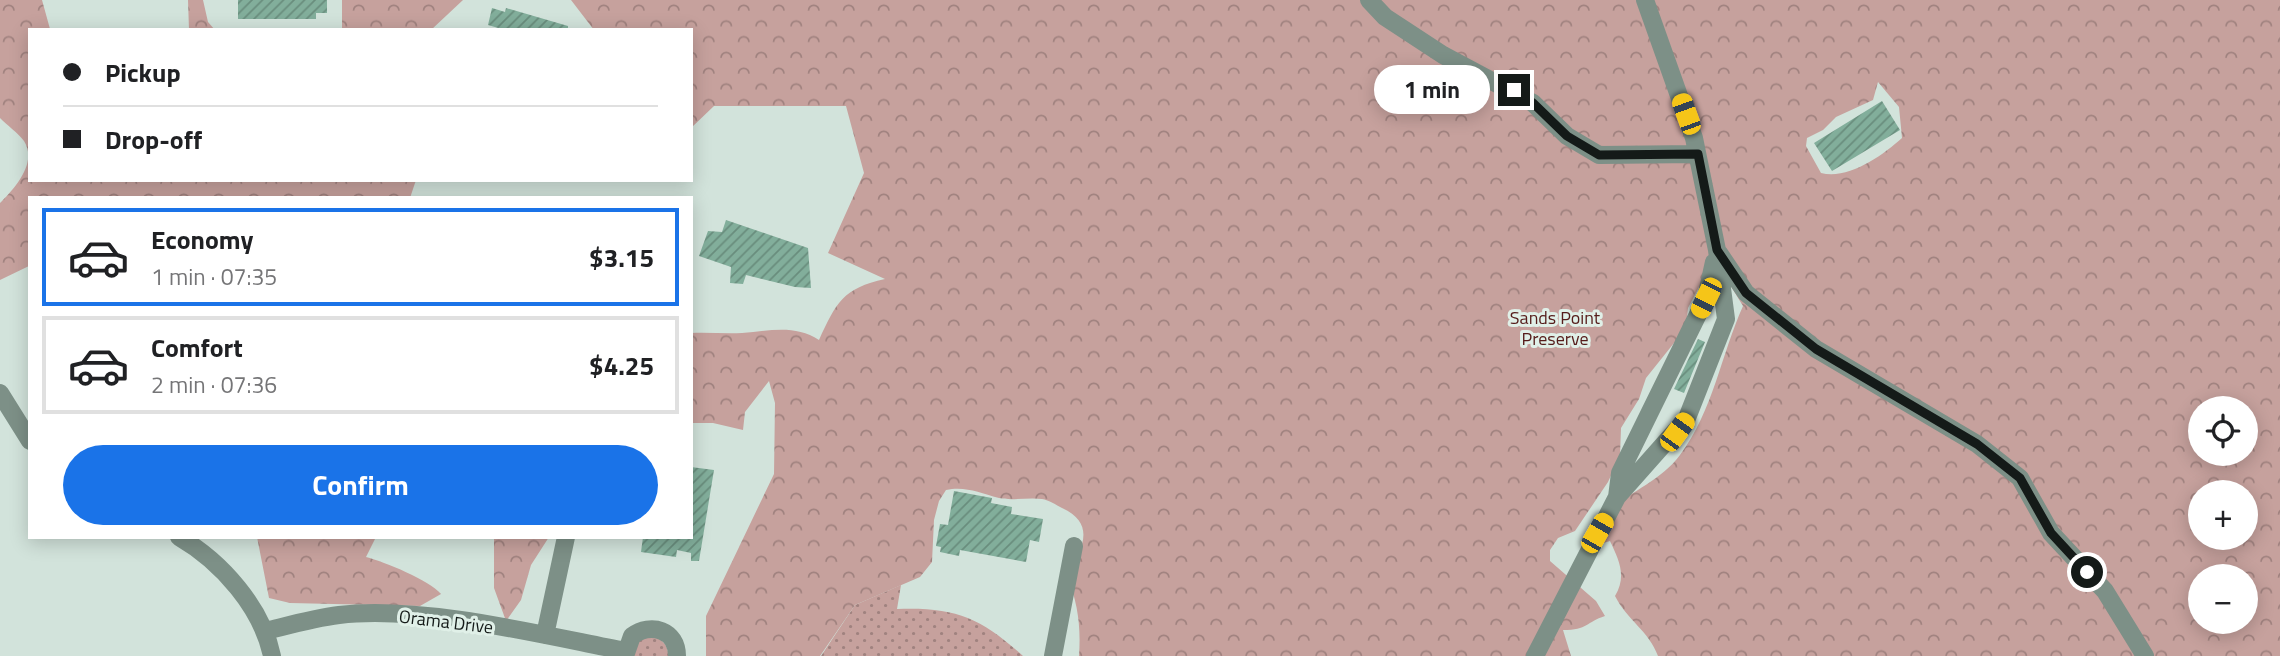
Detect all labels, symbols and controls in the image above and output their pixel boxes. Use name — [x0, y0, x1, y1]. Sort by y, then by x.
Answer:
text: Pickup — [105, 53, 181, 92]
callout: 1 min — [1374, 66, 1490, 114]
text: 1 min — [1404, 72, 1460, 107]
route end — [1498, 74, 1530, 106]
car — [1669, 91, 1704, 137]
text: Drop-off — [105, 120, 202, 159]
text: Economy — [151, 220, 253, 259]
icon: car — [67, 226, 130, 289]
text: $3.15 — [589, 238, 654, 277]
text: 1 min · 07:35 — [151, 259, 277, 294]
car — [1688, 275, 1725, 321]
park label: Sands Point Preserve — [1510, 304, 1601, 352]
text: Comfort — [151, 328, 243, 367]
icon: car — [67, 334, 130, 397]
text: $4.25 — [589, 346, 654, 385]
text: 2 min · 07:36 — [151, 367, 277, 402]
map controls — [2188, 396, 2258, 634]
button: locate — [2188, 396, 2258, 466]
car — [1657, 409, 1698, 455]
button: Confirm — [63, 445, 658, 525]
button: + — [2188, 480, 2258, 550]
car — [1578, 510, 1617, 556]
route start — [2071, 556, 2103, 588]
button: − — [2188, 564, 2258, 634]
street label: Orama Drive — [398, 602, 495, 641]

